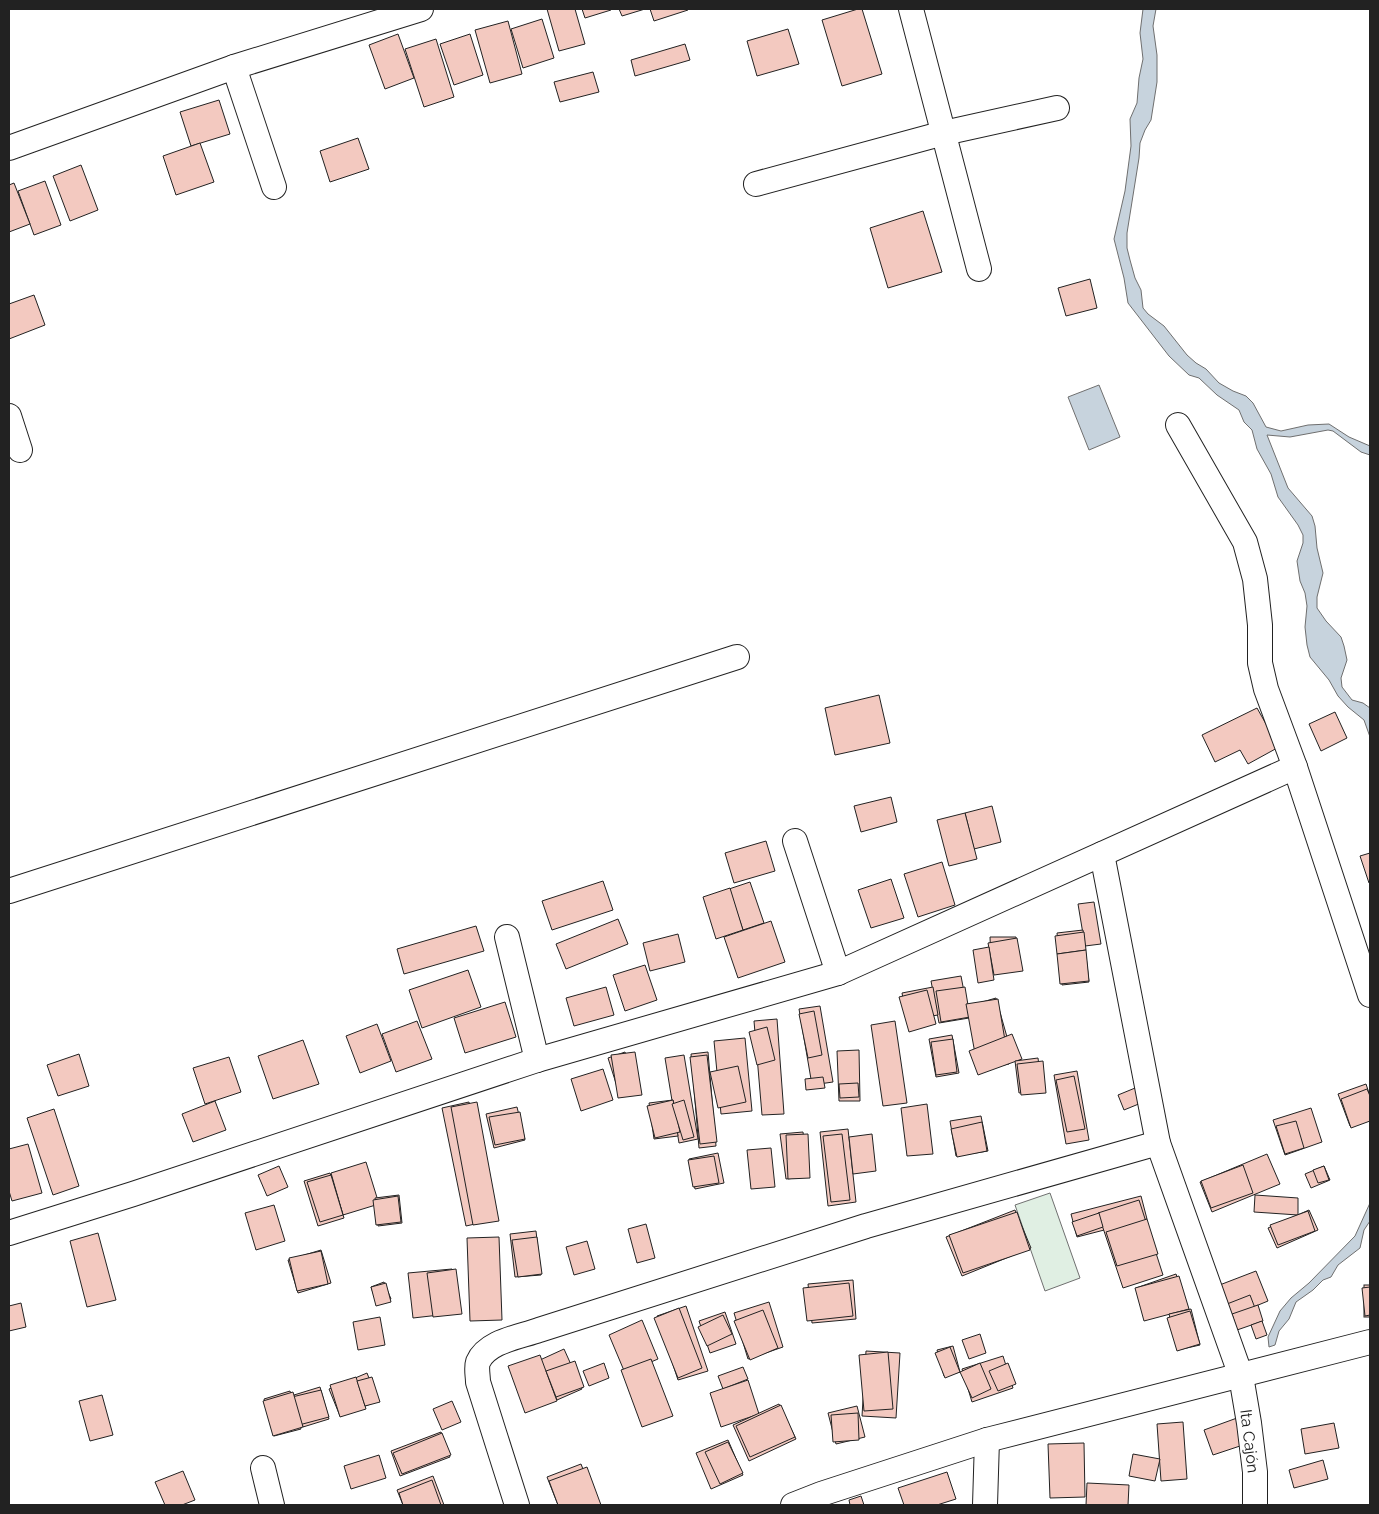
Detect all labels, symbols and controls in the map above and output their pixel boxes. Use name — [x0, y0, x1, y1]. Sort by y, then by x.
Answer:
street label: Ita Cajón — [1236, 1408, 1263, 1474]

